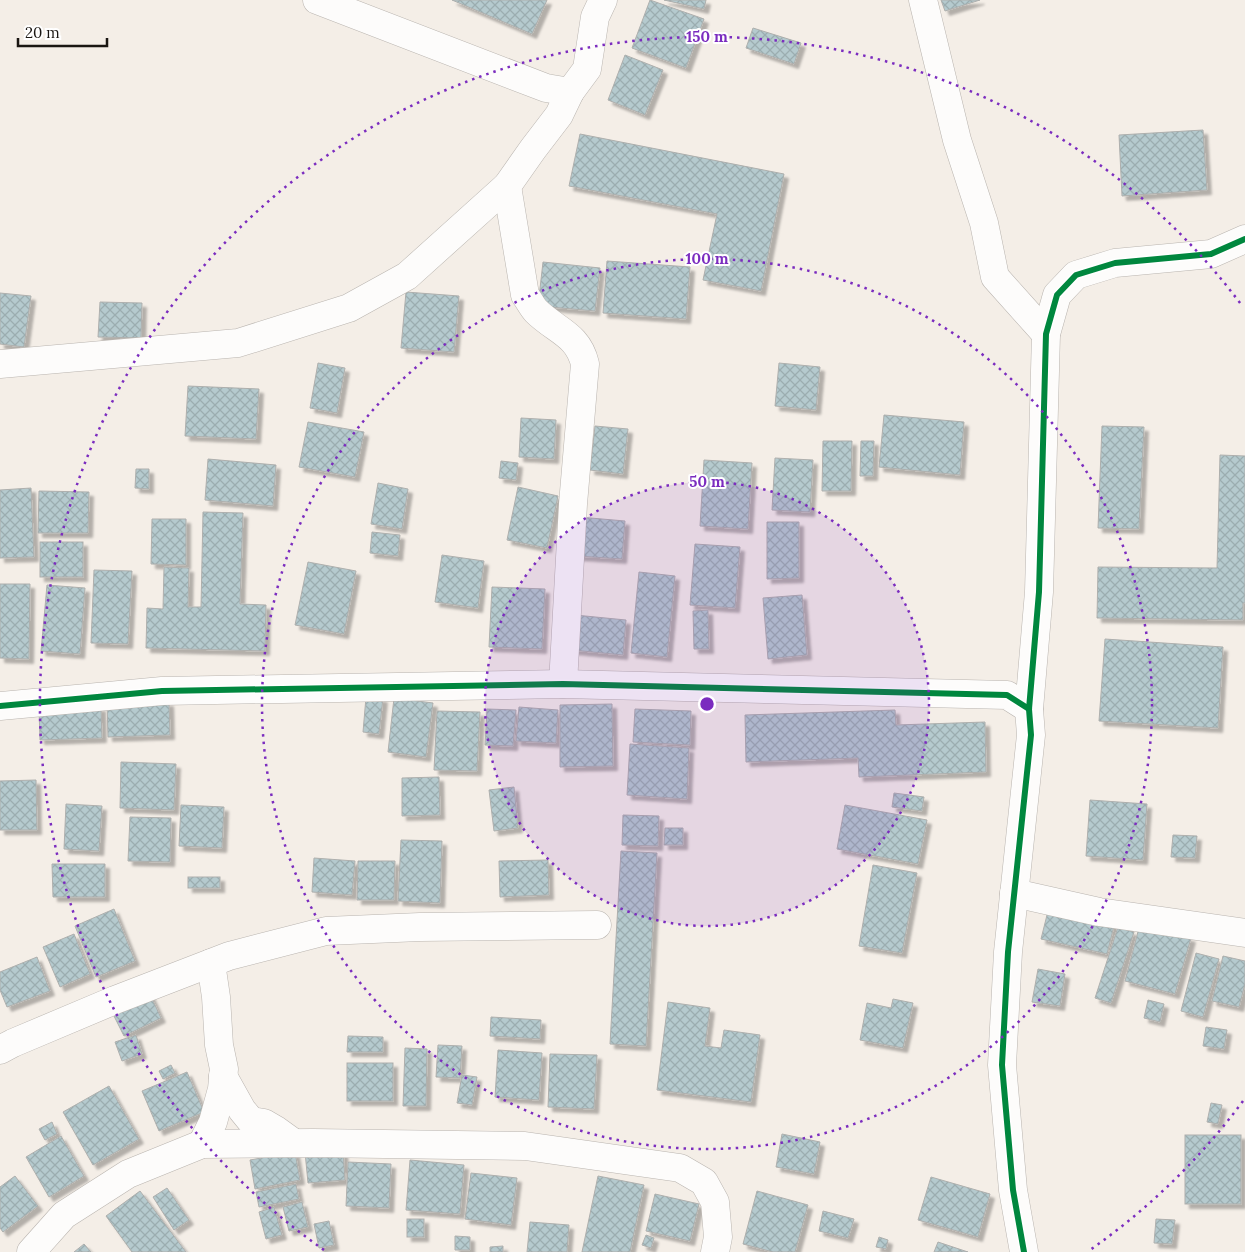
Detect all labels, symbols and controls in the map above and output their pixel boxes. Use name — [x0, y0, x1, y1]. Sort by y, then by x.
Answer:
scale bar — [18, 15, 106, 47]
text: 20 m — [25, 23, 60, 42]
text: 150 m — [686, 27, 728, 46]
text: 100 m — [686, 249, 729, 268]
text: 50 m — [689, 472, 725, 491]
centre of rings — [698, 695, 716, 713]

